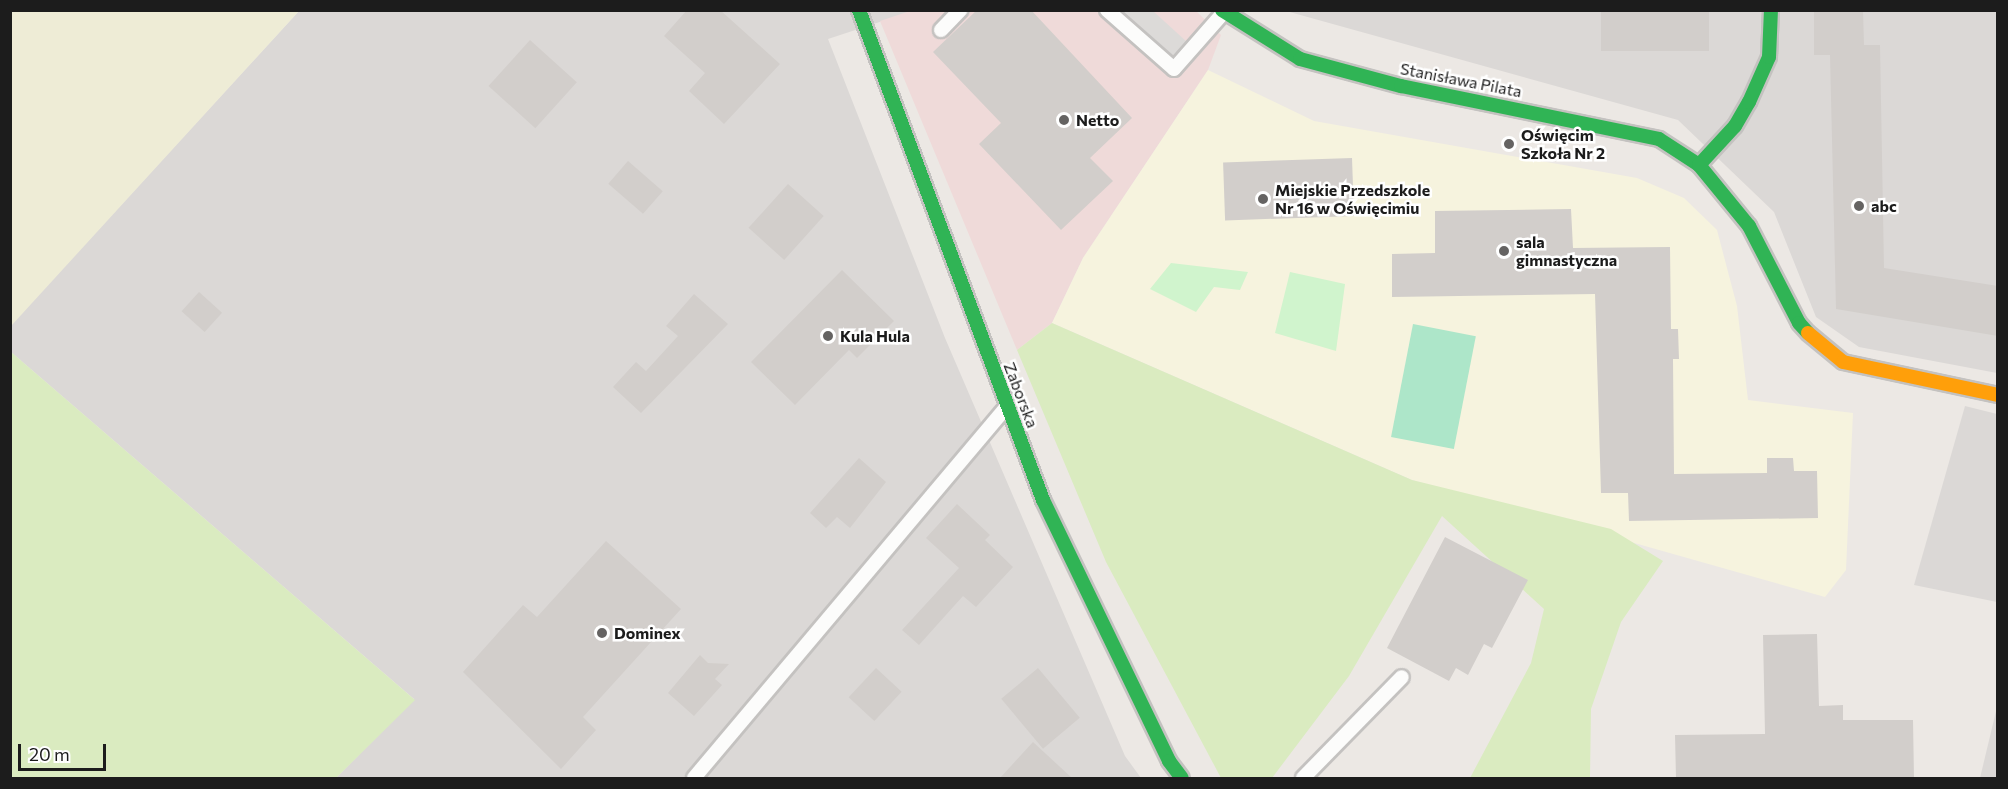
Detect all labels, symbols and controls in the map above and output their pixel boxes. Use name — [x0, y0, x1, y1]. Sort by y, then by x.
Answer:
street label: Stanisława Pilata — [1399, 59, 1523, 101]
place label: Netto — [1076, 110, 1119, 130]
marker: Netto — [1057, 113, 1071, 127]
place label: Oświęcim Szkoła Nr 2 — [1521, 125, 1605, 163]
marker: Oświęcim Szkoła Nr 2 — [1502, 137, 1516, 151]
place label: Miejskie Przedszkole Nr 16 w Oświęcimiu — [1275, 180, 1430, 218]
marker: Miejskie Przedszkole Nr 16 w Oświęcimiu — [1256, 192, 1270, 206]
place label: abc — [1871, 196, 1897, 216]
marker: abc — [1852, 199, 1866, 213]
place label: sala gimnastyczna — [1516, 232, 1617, 270]
marker: sala gimnastyczna — [1497, 244, 1511, 258]
place label: Kula Hula — [840, 326, 910, 346]
marker: Kula Hula — [821, 329, 835, 343]
street label: Zaborska — [1000, 360, 1042, 430]
place label: Dominex — [614, 623, 680, 643]
marker: Dominex — [595, 626, 609, 640]
scale bar — [21, 732, 110, 770]
text: 20 m — [29, 743, 70, 765]

